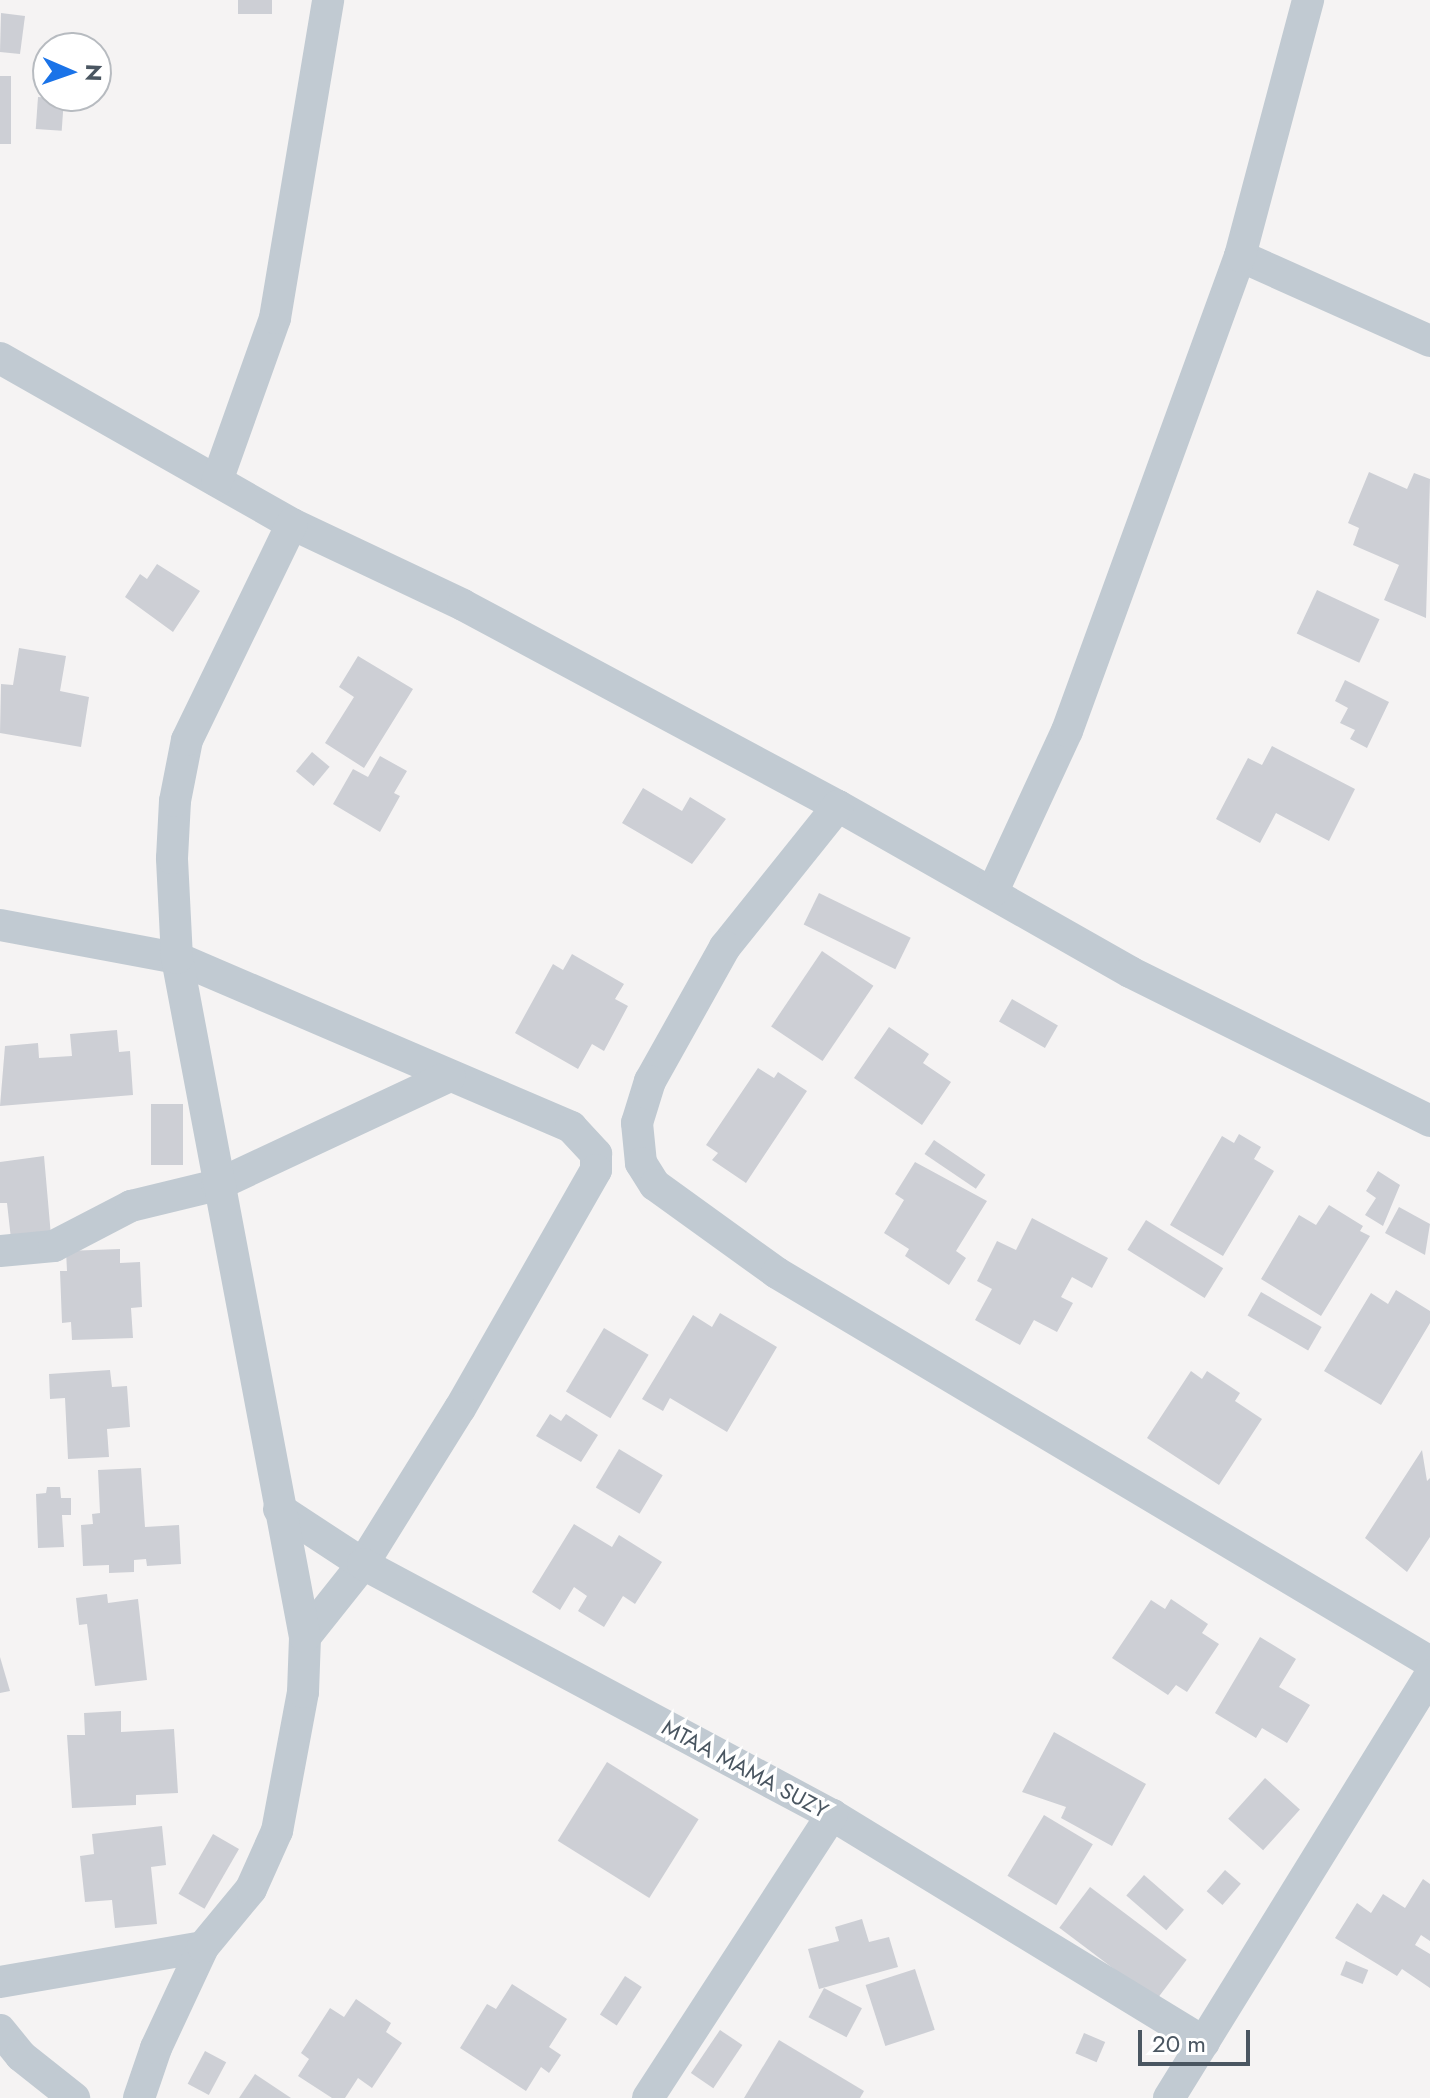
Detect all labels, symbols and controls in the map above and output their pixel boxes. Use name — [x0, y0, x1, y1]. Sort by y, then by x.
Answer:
north arrow — [32, 32, 112, 112]
text: N — [78, 63, 110, 82]
street label: MTAA MAMA SUZY — [657, 1714, 833, 1824]
scale bar — [1142, 2014, 1254, 2064]
text: 20 m — [1152, 2026, 1206, 2061]

